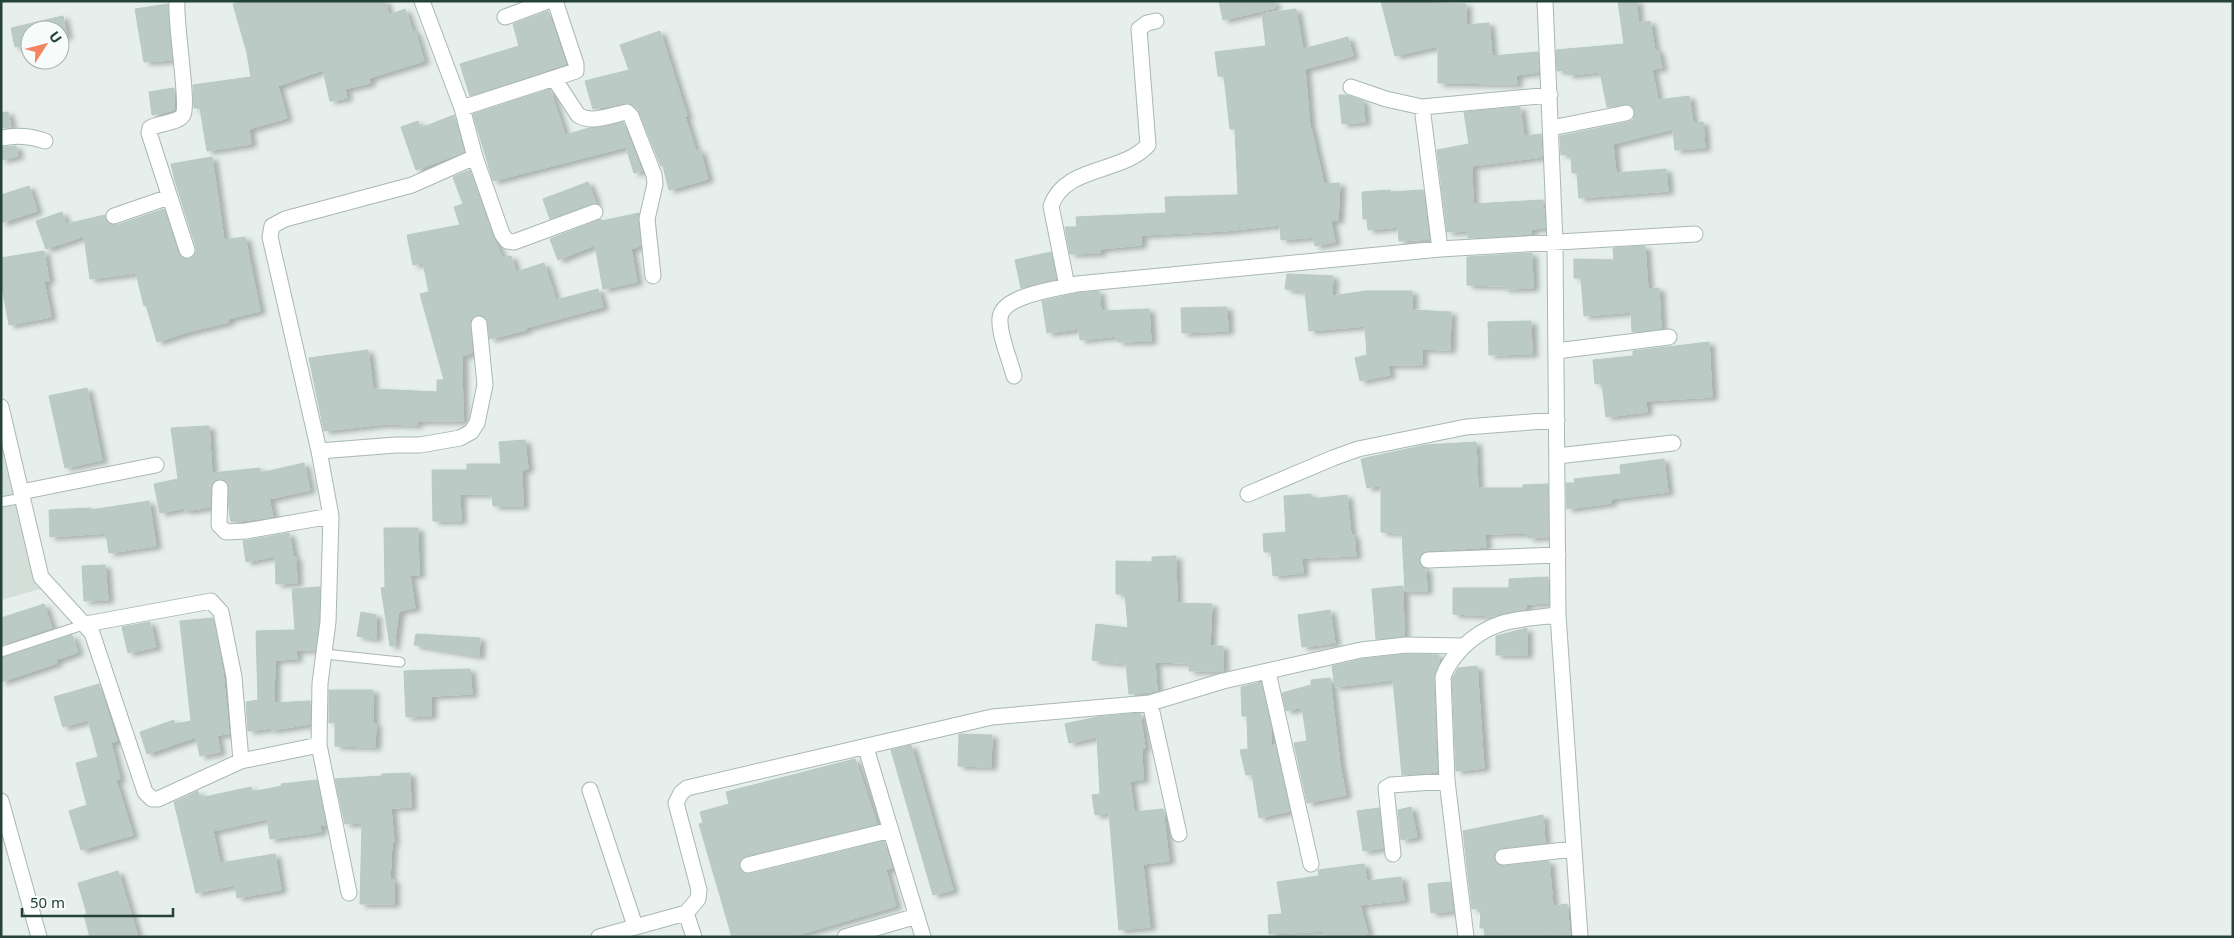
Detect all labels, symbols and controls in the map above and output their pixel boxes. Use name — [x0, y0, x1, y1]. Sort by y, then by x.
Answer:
north arrow — [20, 20, 70, 70]
text: U — [45, 27, 67, 47]
scale bar — [22, 886, 174, 918]
text: 50 m — [30, 892, 65, 912]

